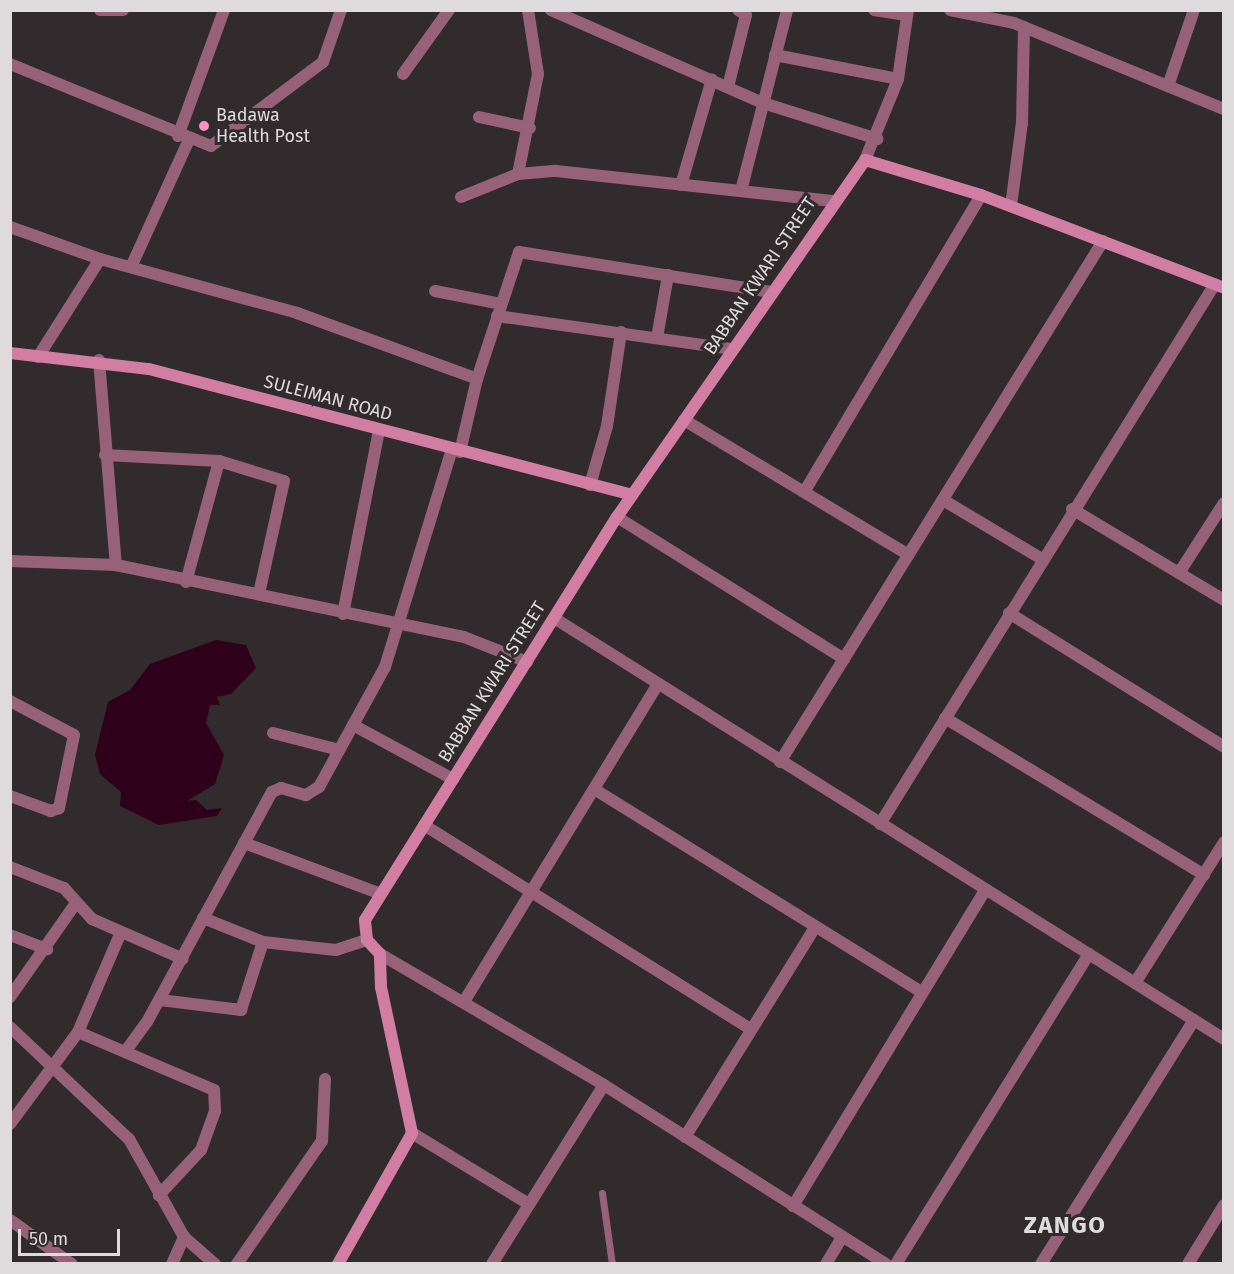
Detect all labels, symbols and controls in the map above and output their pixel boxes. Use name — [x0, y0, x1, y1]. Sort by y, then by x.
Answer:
place label: Badawa Health Post — [216, 105, 310, 148]
marker: Badawa Health Post — [197, 119, 211, 133]
street label: BABBAN KWARI STREET — [699, 193, 821, 359]
street label: SULEIMAN ROAD — [261, 370, 395, 426]
street label: BABBAN KWARI STREET — [434, 598, 550, 766]
district label: ZANGO — [1024, 1212, 1106, 1240]
scale bar — [21, 1217, 123, 1255]
text: 50 m — [29, 1228, 68, 1250]

